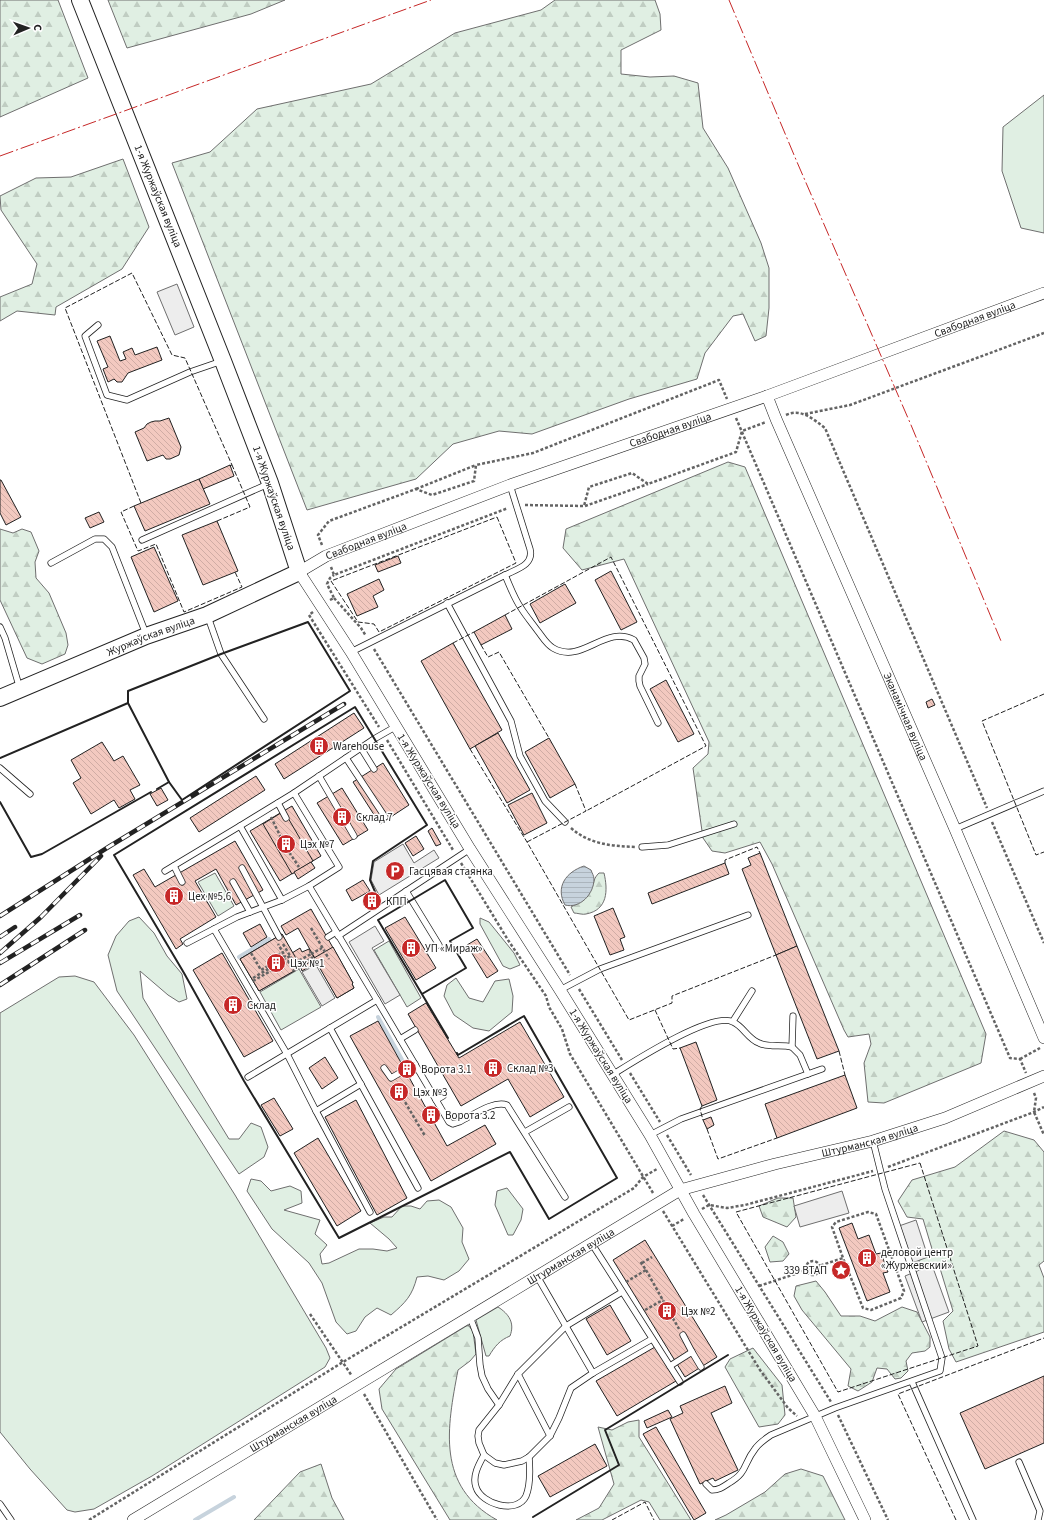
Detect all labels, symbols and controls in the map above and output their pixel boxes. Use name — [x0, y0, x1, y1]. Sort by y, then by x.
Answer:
north arrow — [8, 8, 48, 48]
text: С — [30, 24, 45, 32]
street label: 1-я Журжаўская вуліца — [131, 142, 185, 250]
street label: Свабодная вуліца — [932, 297, 1018, 341]
street label: Свабодная вуліца — [627, 408, 713, 451]
street label: 1-я Журжаўская вуліца — [249, 444, 299, 552]
street label: Свабодная вуліца — [323, 518, 409, 563]
street label: Журжаўская вуліца — [104, 612, 197, 659]
street label: Эканамічная вуліца — [880, 670, 932, 763]
street label: 1-я Журжаўская вуліца — [394, 731, 464, 831]
building icon: Warehouse — [308, 735, 330, 757]
place label: Warehouse — [333, 739, 385, 754]
building icon: Склад 7 — [331, 806, 353, 828]
place label: Склад 7 — [356, 810, 393, 825]
building icon: Цэх №7 — [275, 833, 297, 855]
place label: Цэх №7 — [300, 837, 334, 852]
parking icon: Гасцявая стаянка — [384, 860, 406, 882]
place label: Гасцявая стаянка — [409, 864, 493, 879]
building icon: Цех №5,6 — [163, 885, 185, 907]
place label: Цех №5,6 — [188, 889, 232, 904]
building icon: КПП — [361, 890, 383, 912]
place label: КПП — [386, 894, 407, 909]
building icon: УП «Мираж» — [400, 937, 422, 959]
place label: УП «Мираж» — [425, 941, 483, 956]
building icon: Цэх №1 — [265, 952, 287, 974]
place label: Цэх №1 — [290, 956, 324, 971]
building icon: Склад — [222, 994, 244, 1016]
place label: Склад — [247, 998, 276, 1013]
street label: 1-я Журжаўская вуліца — [566, 1006, 636, 1106]
building icon: Склад №3 — [482, 1057, 504, 1079]
building icon: Ворота 3.1 — [396, 1058, 418, 1080]
place label: Склад №3 — [507, 1061, 553, 1076]
place label: Ворота 3.1 — [421, 1062, 472, 1077]
building icon: Цэх №3 — [388, 1081, 410, 1103]
place label: Цэх №3 — [413, 1085, 447, 1100]
building icon: Ворота 3.2 — [420, 1104, 442, 1126]
place label: Ворота 3.2 — [445, 1108, 496, 1123]
street label: Штурманская вуліца — [820, 1120, 920, 1160]
street label: Штурманская вуліца — [524, 1224, 617, 1288]
place label: деловой центр «Журжевский» — [881, 1245, 953, 1273]
building icon: деловой центр «Журжевский» — [856, 1247, 878, 1269]
place icon: 339 ВТАП — [830, 1259, 852, 1281]
place label: 339 ВТАП — [784, 1263, 827, 1278]
street label: 1-я Журжаўская вуліца — [731, 1283, 801, 1385]
building icon: Цэх №2 — [656, 1300, 678, 1322]
place label: Цэх №2 — [681, 1304, 715, 1319]
street label: Штурманская вуліца — [247, 1391, 340, 1455]

